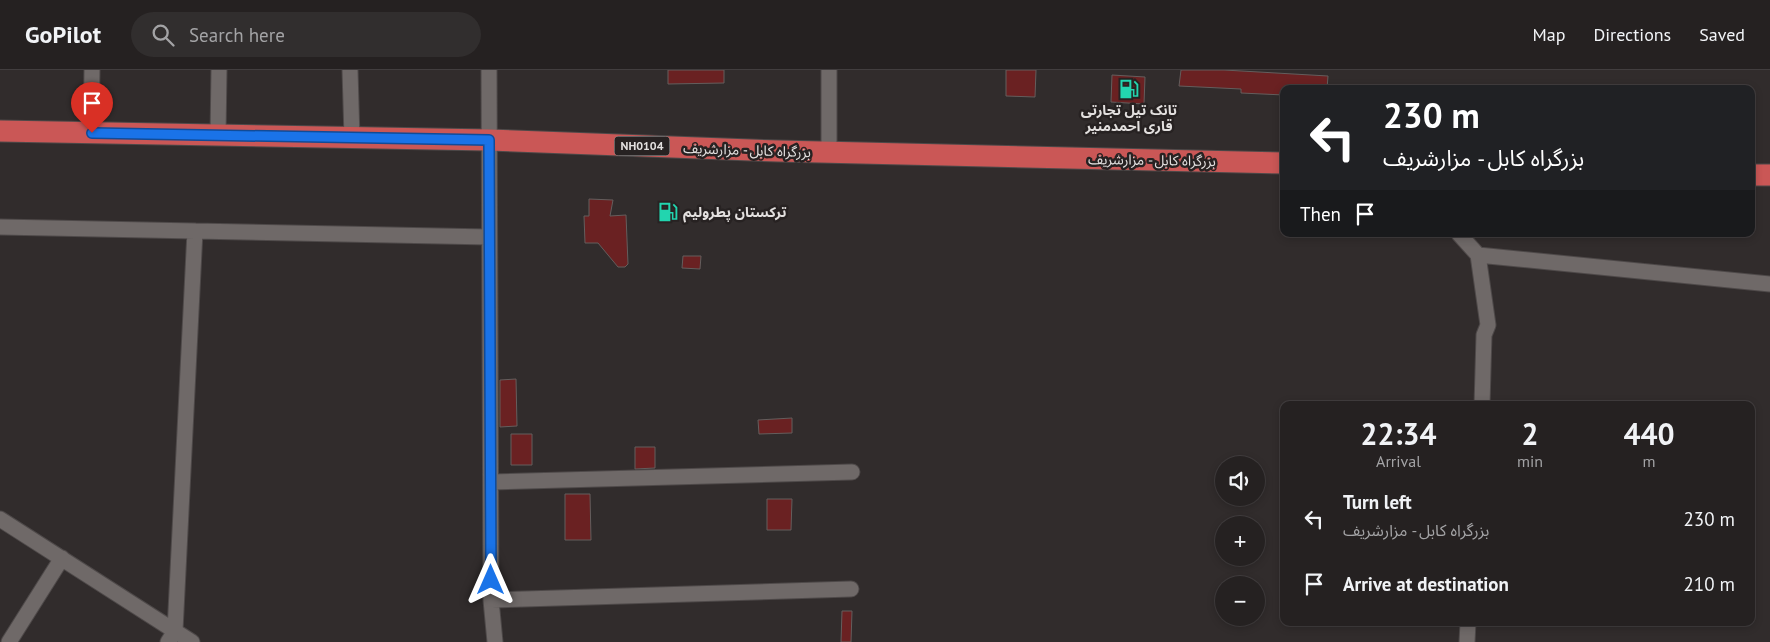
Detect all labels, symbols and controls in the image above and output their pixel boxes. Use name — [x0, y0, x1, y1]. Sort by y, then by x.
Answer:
search box — [131, 12, 481, 57]
text: GoPilot — [25, 19, 101, 50]
icon: search — [149, 21, 177, 49]
text: Search here — [189, 23, 285, 47]
text: Map — [1533, 23, 1565, 46]
text: Directions — [1593, 23, 1671, 46]
text: Saved — [1699, 23, 1745, 46]
fuel station icon: تانک تیل تجارتی قاری احمدمنیر — [1118, 78, 1140, 100]
pin — [71, 82, 113, 133]
icon: arrive — [78, 89, 106, 117]
text: 230 m — [1383, 92, 1480, 138]
place label: تانک تیل تجارتی قاری احمدمنیر — [1081, 101, 1177, 135]
icon: left — [1300, 105, 1365, 170]
road number: NH0104 — [614, 136, 670, 155]
street label: بزرگراه کابل - مزارشریف — [683, 139, 811, 161]
text: بزرگراه کابل - مزارشریف — [1383, 144, 1584, 172]
street label: بزرگراه کابل - مزارشریف — [1088, 150, 1216, 170]
icon: arrive — [1351, 200, 1379, 228]
fuel station icon: ترکستان پطرولیم — [657, 201, 679, 223]
text: Then — [1300, 202, 1341, 226]
place label: ترکستان پطرولیم — [683, 203, 787, 223]
text: 22:34 — [1360, 414, 1437, 453]
text: 2 — [1522, 414, 1539, 453]
text: 440 — [1623, 414, 1675, 453]
text: Arrival — [1376, 451, 1421, 471]
text: min — [1517, 451, 1543, 471]
text: m — [1643, 451, 1656, 471]
map controls — [1215, 456, 1265, 626]
button: sound — [1215, 456, 1265, 506]
text: Turn left — [1343, 490, 1412, 514]
icon: left — [1300, 505, 1328, 533]
text: 230 m — [1683, 507, 1735, 531]
button: + — [1215, 516, 1265, 566]
text: بزرگراه کابل - مزارشریف — [1343, 520, 1489, 540]
position arrow — [464, 553, 516, 605]
icon: arrive — [1300, 570, 1328, 598]
text: Arrive at destination — [1343, 572, 1509, 596]
text: 210 m — [1683, 572, 1735, 596]
button: − — [1215, 576, 1265, 626]

